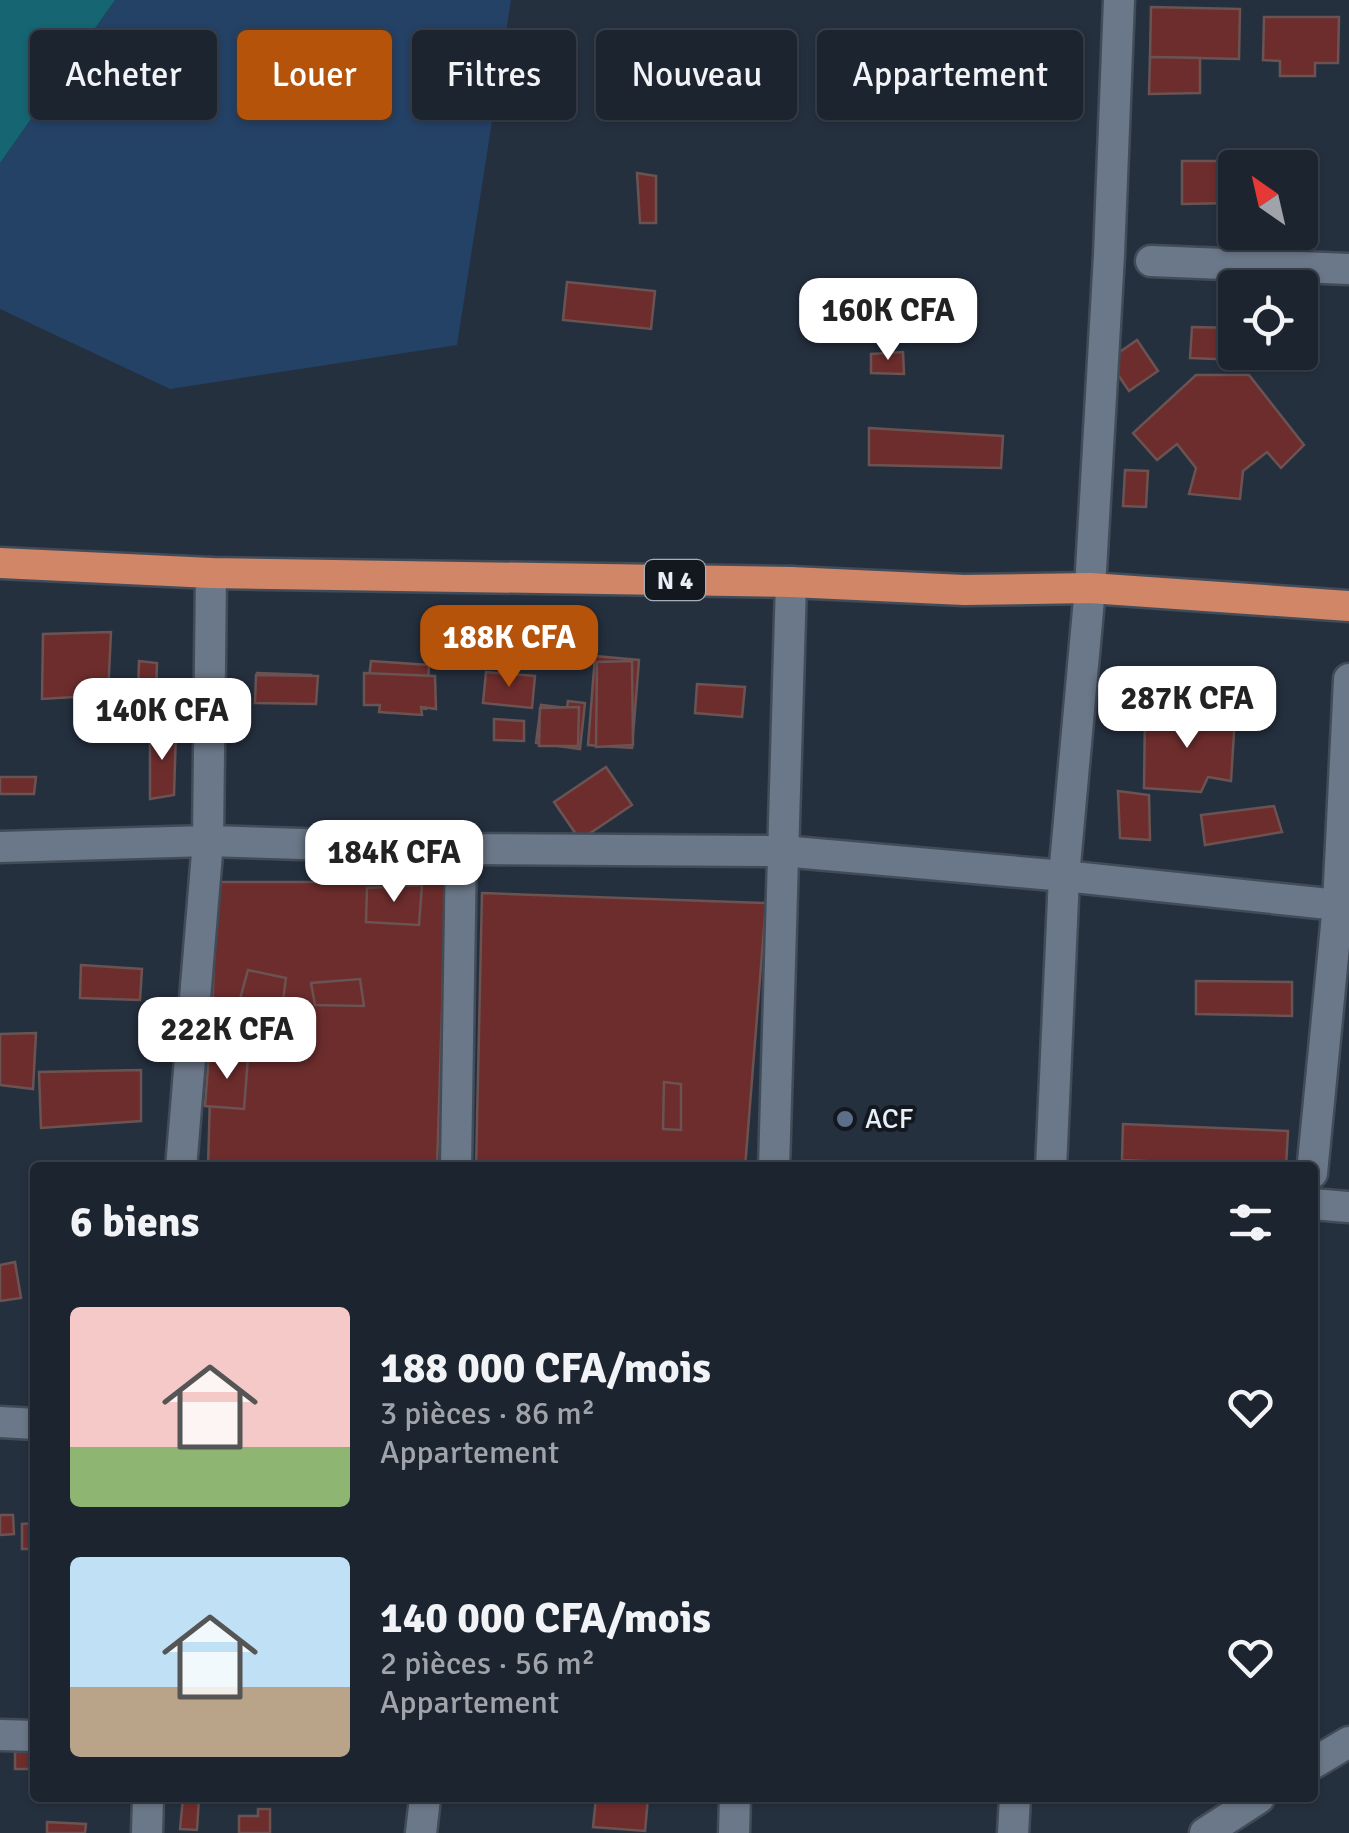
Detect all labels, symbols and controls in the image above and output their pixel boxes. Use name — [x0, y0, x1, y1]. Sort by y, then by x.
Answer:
chip: Acheter — [30, 30, 217, 120]
chip: Louer — [237, 30, 392, 120]
chip: Filtres — [412, 30, 576, 120]
chip: Nouveau — [596, 30, 797, 120]
chip: Appartement — [817, 30, 1083, 120]
north arrow — [1218, 150, 1318, 250]
map controls — [1218, 150, 1318, 370]
button: locate — [1218, 270, 1318, 370]
pin: 160K CFA — [785, 278, 991, 363]
text: 160K CFA — [821, 291, 955, 330]
road number: N 4 — [645, 560, 705, 600]
pin: 188K CFA — [406, 605, 612, 690]
text: 188K CFA — [442, 618, 576, 657]
pin: 287K CFA — [1084, 666, 1290, 751]
pin: 140K CFA — [59, 678, 265, 763]
text: 287K CFA — [1120, 679, 1254, 718]
text: 140K CFA — [95, 691, 229, 730]
pin: 184K CFA — [291, 820, 497, 905]
text: 184K CFA — [327, 833, 461, 872]
pin: 222K CFA — [124, 997, 330, 1082]
text: 222K CFA — [160, 1010, 294, 1049]
place label: ACF — [865, 1102, 913, 1136]
marker: ACF — [834, 1108, 856, 1130]
icon: filters — [1223, 1195, 1278, 1250]
text: 6 biens — [70, 1197, 199, 1248]
text: 188 000 CFA/mois — [380, 1343, 711, 1394]
icon: home — [150, 1347, 270, 1467]
icon: heart — [1223, 1380, 1278, 1435]
text: 3 pièces · 86 m² — [380, 1394, 595, 1433]
text: Appartement — [380, 1433, 559, 1472]
text: 140 000 CFA/mois — [380, 1593, 711, 1644]
icon: home — [150, 1597, 270, 1717]
icon: heart — [1223, 1630, 1278, 1685]
text: 2 pièces · 56 m² — [380, 1644, 595, 1683]
text: Appartement — [380, 1683, 559, 1722]

